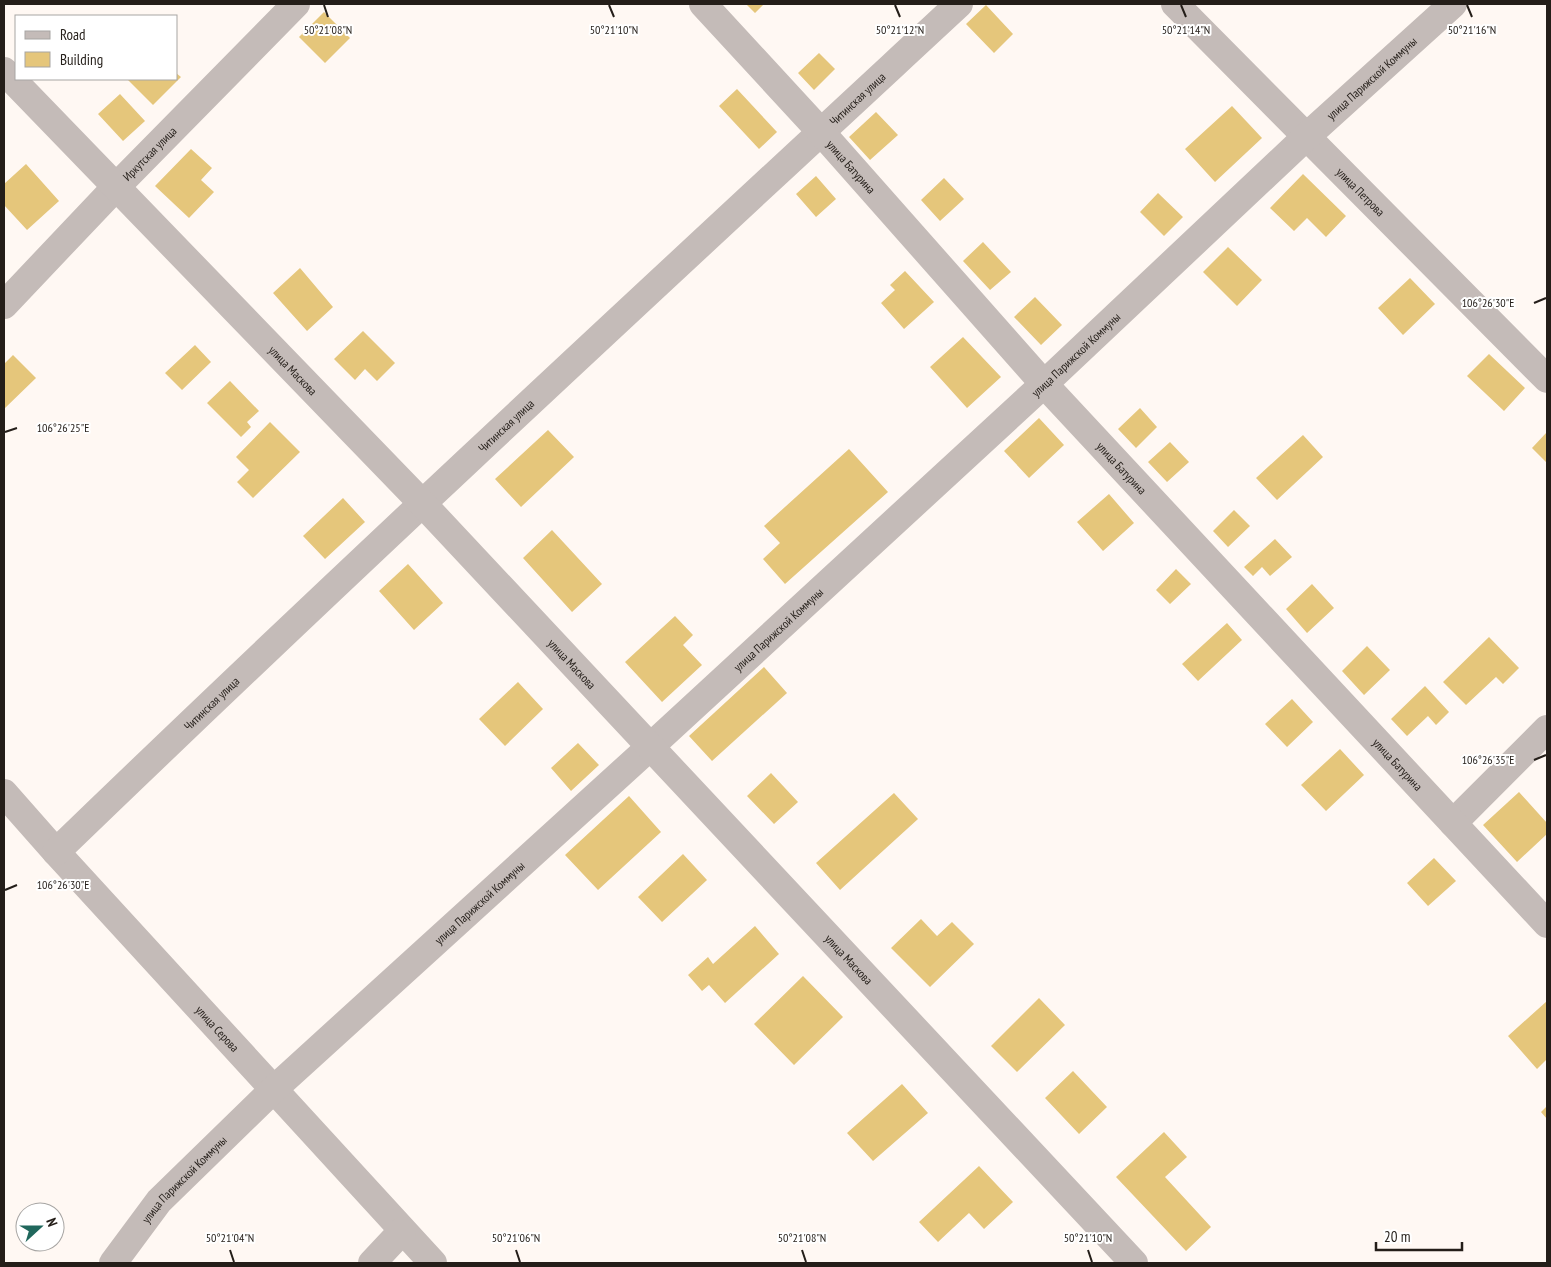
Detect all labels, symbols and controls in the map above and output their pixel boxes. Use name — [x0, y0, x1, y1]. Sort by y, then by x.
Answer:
legend — [15, 15, 178, 80]
text: 50°21'08"N — [304, 22, 352, 37]
text: 50°21'10"N — [590, 22, 638, 37]
text: 50°21'12"N — [876, 22, 924, 37]
text: 50°21'14"N — [1162, 22, 1210, 37]
text: 50°21'16"N — [1448, 22, 1496, 37]
text: Road — [60, 25, 86, 44]
street label: улица Парижской Коммуны — [1323, 33, 1420, 122]
text: Building — [60, 50, 103, 69]
street label: Читинская улица — [826, 69, 888, 128]
street label: Иркутская улица — [119, 123, 179, 184]
street label: улица Батурина — [824, 137, 879, 196]
street label: улица Петрова — [1334, 164, 1388, 219]
text: 106°26'30"E — [1462, 295, 1514, 310]
street label: улица Парижской Коммуны — [1028, 309, 1123, 400]
street label: улица Маскова — [266, 342, 321, 398]
street label: Читинская улица — [475, 395, 537, 455]
text: 106°26'25"E — [37, 420, 89, 435]
street label: улица Батурина — [1094, 438, 1150, 497]
street label: улица Парижской Коммуны — [730, 584, 826, 674]
street label: улица Маскова — [545, 635, 600, 692]
street label: Читинская улица — [180, 673, 242, 733]
street label: улица Батурина — [1370, 735, 1426, 794]
text: 106°26'35"E — [1462, 752, 1514, 767]
street label: улица Парижской Коммуны — [431, 858, 527, 947]
text: 106°26'30"E — [37, 877, 89, 892]
street label: улица Маскова — [822, 931, 876, 987]
street label: улица Серова — [193, 1002, 243, 1055]
street label: улица Парижской Коммуны — [138, 1132, 229, 1226]
north arrow — [15, 1202, 65, 1252]
text: N — [42, 1216, 62, 1229]
scale bar — [1376, 1220, 1462, 1252]
text: 20 m — [1384, 1227, 1410, 1246]
text: 50°21'04"N — [206, 1230, 254, 1245]
text: 50°21'06"N — [492, 1230, 540, 1245]
text: 50°21'08"N — [778, 1230, 826, 1245]
text: 50°21'10"N — [1064, 1230, 1112, 1245]

